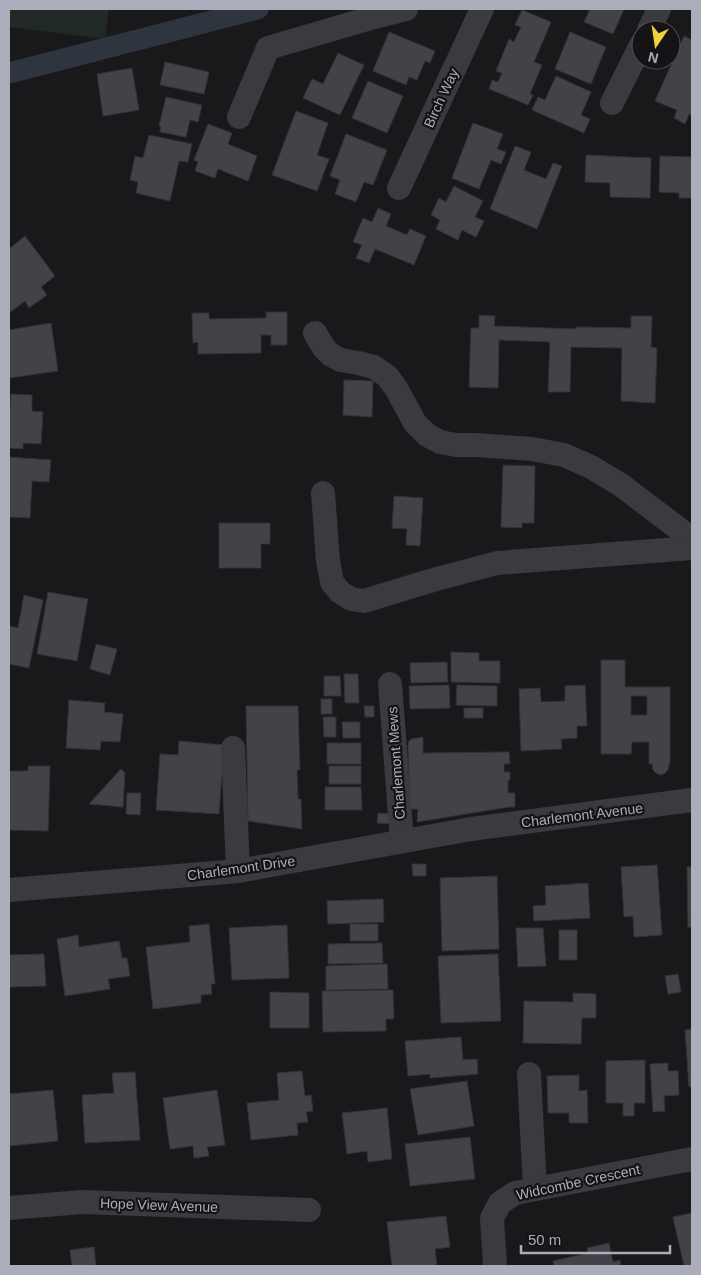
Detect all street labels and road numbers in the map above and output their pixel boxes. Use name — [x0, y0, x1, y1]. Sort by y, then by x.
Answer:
street label: Birch Way — [420, 66, 462, 130]
street label: Charlemont Mews — [384, 706, 408, 820]
street label: Charlemont Avenue — [520, 800, 644, 830]
street label: Charlemont Drive — [186, 852, 296, 884]
street label: Widcombe Crescent — [515, 1161, 641, 1203]
street label: Hope View Avenue — [100, 1195, 218, 1215]

